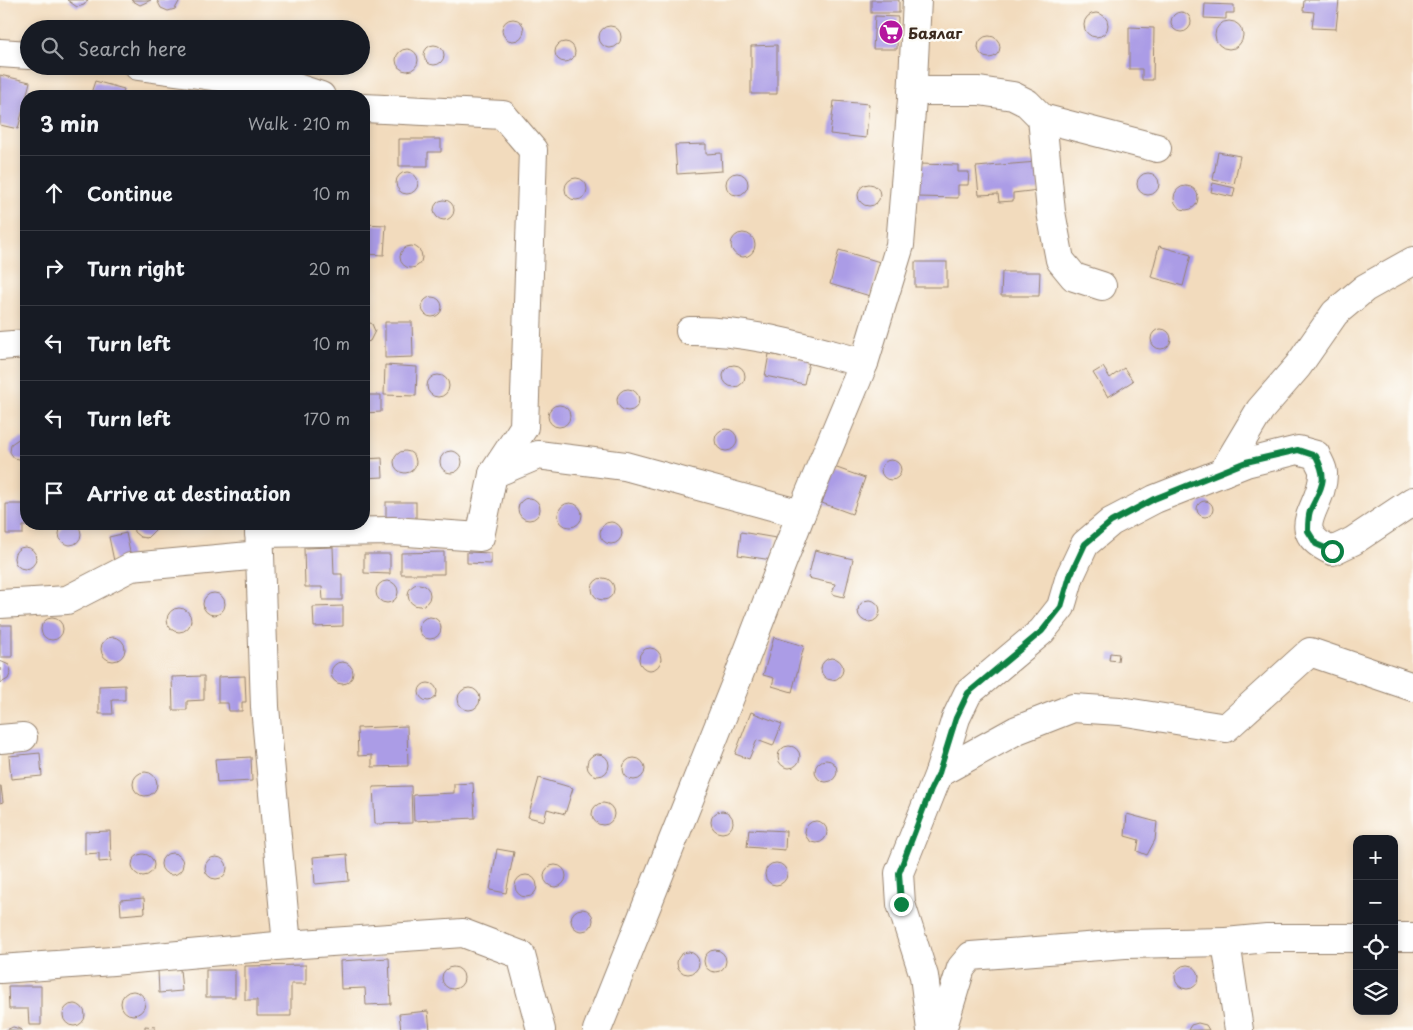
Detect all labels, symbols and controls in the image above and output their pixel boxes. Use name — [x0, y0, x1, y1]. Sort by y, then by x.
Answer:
supermarket icon: Баялаг — [878, 19, 904, 45]
search box — [20, 20, 370, 75]
place label: Баялаг — [908, 21, 963, 44]
icon: search — [38, 34, 66, 62]
text: Search here — [78, 34, 187, 62]
text: 3 min — [40, 107, 99, 139]
text: Walk · 210 m — [248, 111, 350, 135]
icon: ahead — [40, 179, 68, 207]
text: Continue — [87, 179, 173, 207]
text: 10 m — [313, 181, 350, 205]
icon: right — [40, 254, 68, 282]
text: Turn right — [87, 254, 185, 282]
text: 20 m — [309, 256, 350, 280]
icon: left — [40, 329, 68, 357]
text: Turn left — [87, 329, 171, 357]
text: 10 m — [313, 331, 350, 355]
icon: left — [40, 404, 68, 432]
text: Turn left — [87, 404, 171, 432]
text: 170 m — [304, 406, 350, 430]
icon: arrive — [40, 479, 68, 507]
text: Arrive at destination — [87, 479, 291, 507]
route start — [1321, 540, 1344, 563]
map controls — [1353, 835, 1398, 1015]
button: + — [1353, 835, 1398, 880]
button: − — [1353, 880, 1398, 925]
route end — [890, 893, 913, 916]
button: locate — [1353, 925, 1398, 970]
button: layers — [1353, 970, 1398, 1015]

